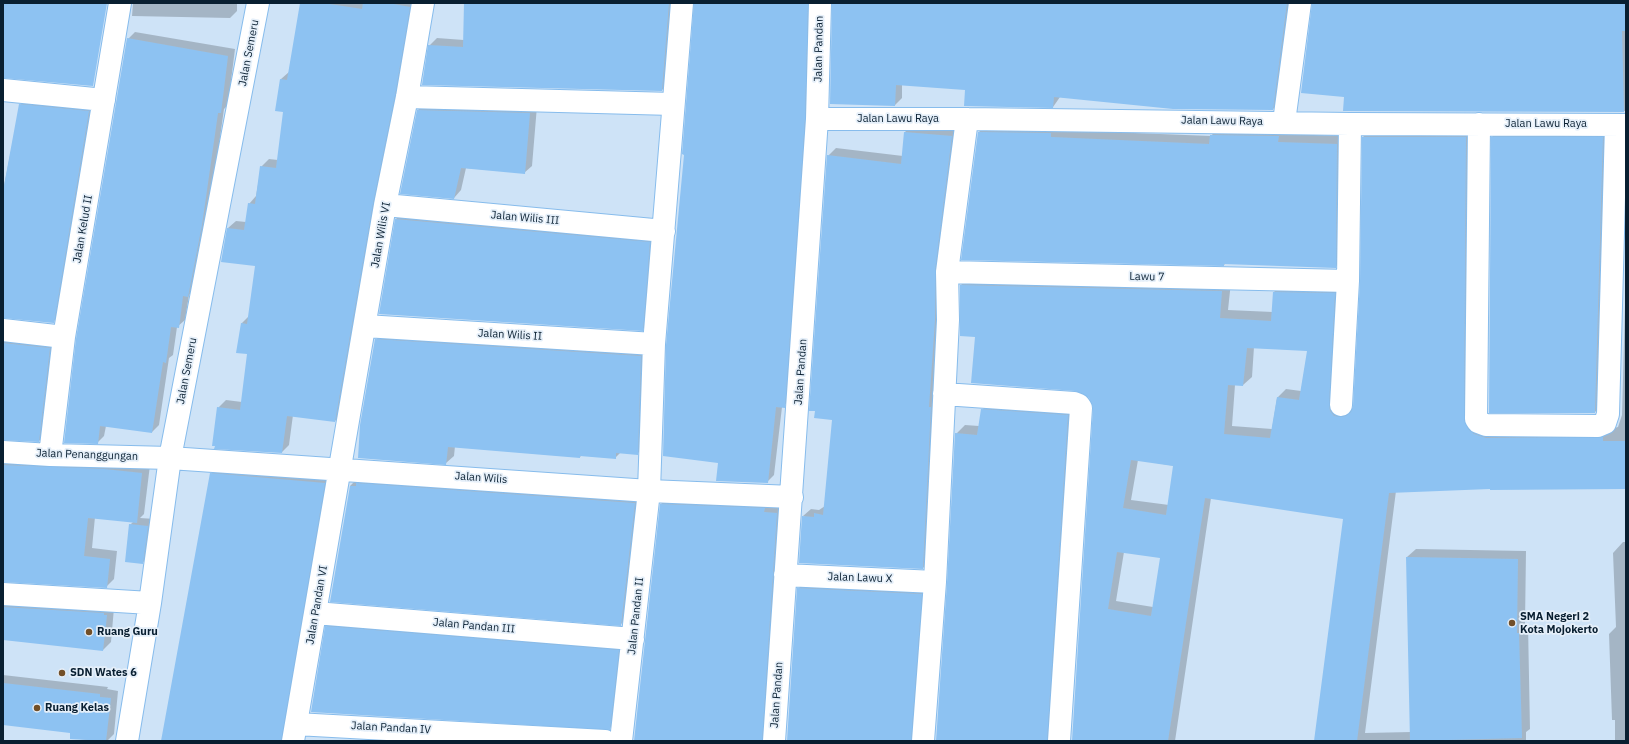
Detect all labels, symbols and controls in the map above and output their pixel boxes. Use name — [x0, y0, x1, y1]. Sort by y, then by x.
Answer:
street label: Jalan Pandan — [812, 16, 826, 82]
street label: Jalan Semeru — [236, 19, 262, 87]
street label: Jalan Lawu Raya — [857, 112, 939, 126]
street label: Jalan Lawu Raya — [1181, 114, 1263, 128]
street label: Jalan Lawu Raya — [1505, 117, 1587, 131]
street label: Jalan Kelud II — [71, 194, 95, 264]
street label: Jalan Wilis VI — [369, 201, 393, 269]
street label: Jalan Wilis III — [490, 208, 560, 228]
street label: Lawu 7 — [1129, 270, 1165, 284]
street label: Jalan Wilis II — [478, 327, 542, 343]
street label: Jalan Semeru — [174, 337, 200, 405]
street label: Jalan Pandan — [792, 338, 810, 406]
street label: Jalan Penanggungan — [36, 447, 138, 463]
street label: Jalan Wilis — [454, 470, 508, 486]
street label: Jalan Pandan VI — [304, 564, 330, 646]
street label: Jalan Lawu X — [828, 570, 892, 586]
street label: Jalan Pandan II — [625, 577, 647, 655]
place label: SMA Negeri 2 Kota Mojokerto — [1520, 610, 1598, 636]
street label: Jalan Pandan III — [432, 616, 516, 636]
marker: SMA Negeri 2 Kota Mojokerto — [1507, 618, 1517, 628]
place label: Ruang Guru — [97, 625, 158, 639]
marker: Ruang Guru — [84, 627, 94, 637]
street label: Jalan Pandan — [768, 661, 786, 729]
place label: SDN Wates 6 — [70, 666, 137, 680]
marker: SDN Wates 6 — [57, 668, 67, 678]
place label: Ruang Kelas — [45, 701, 109, 715]
marker: Ruang Kelas — [32, 703, 42, 713]
street label: Jalan Pandan IV — [351, 719, 431, 737]

